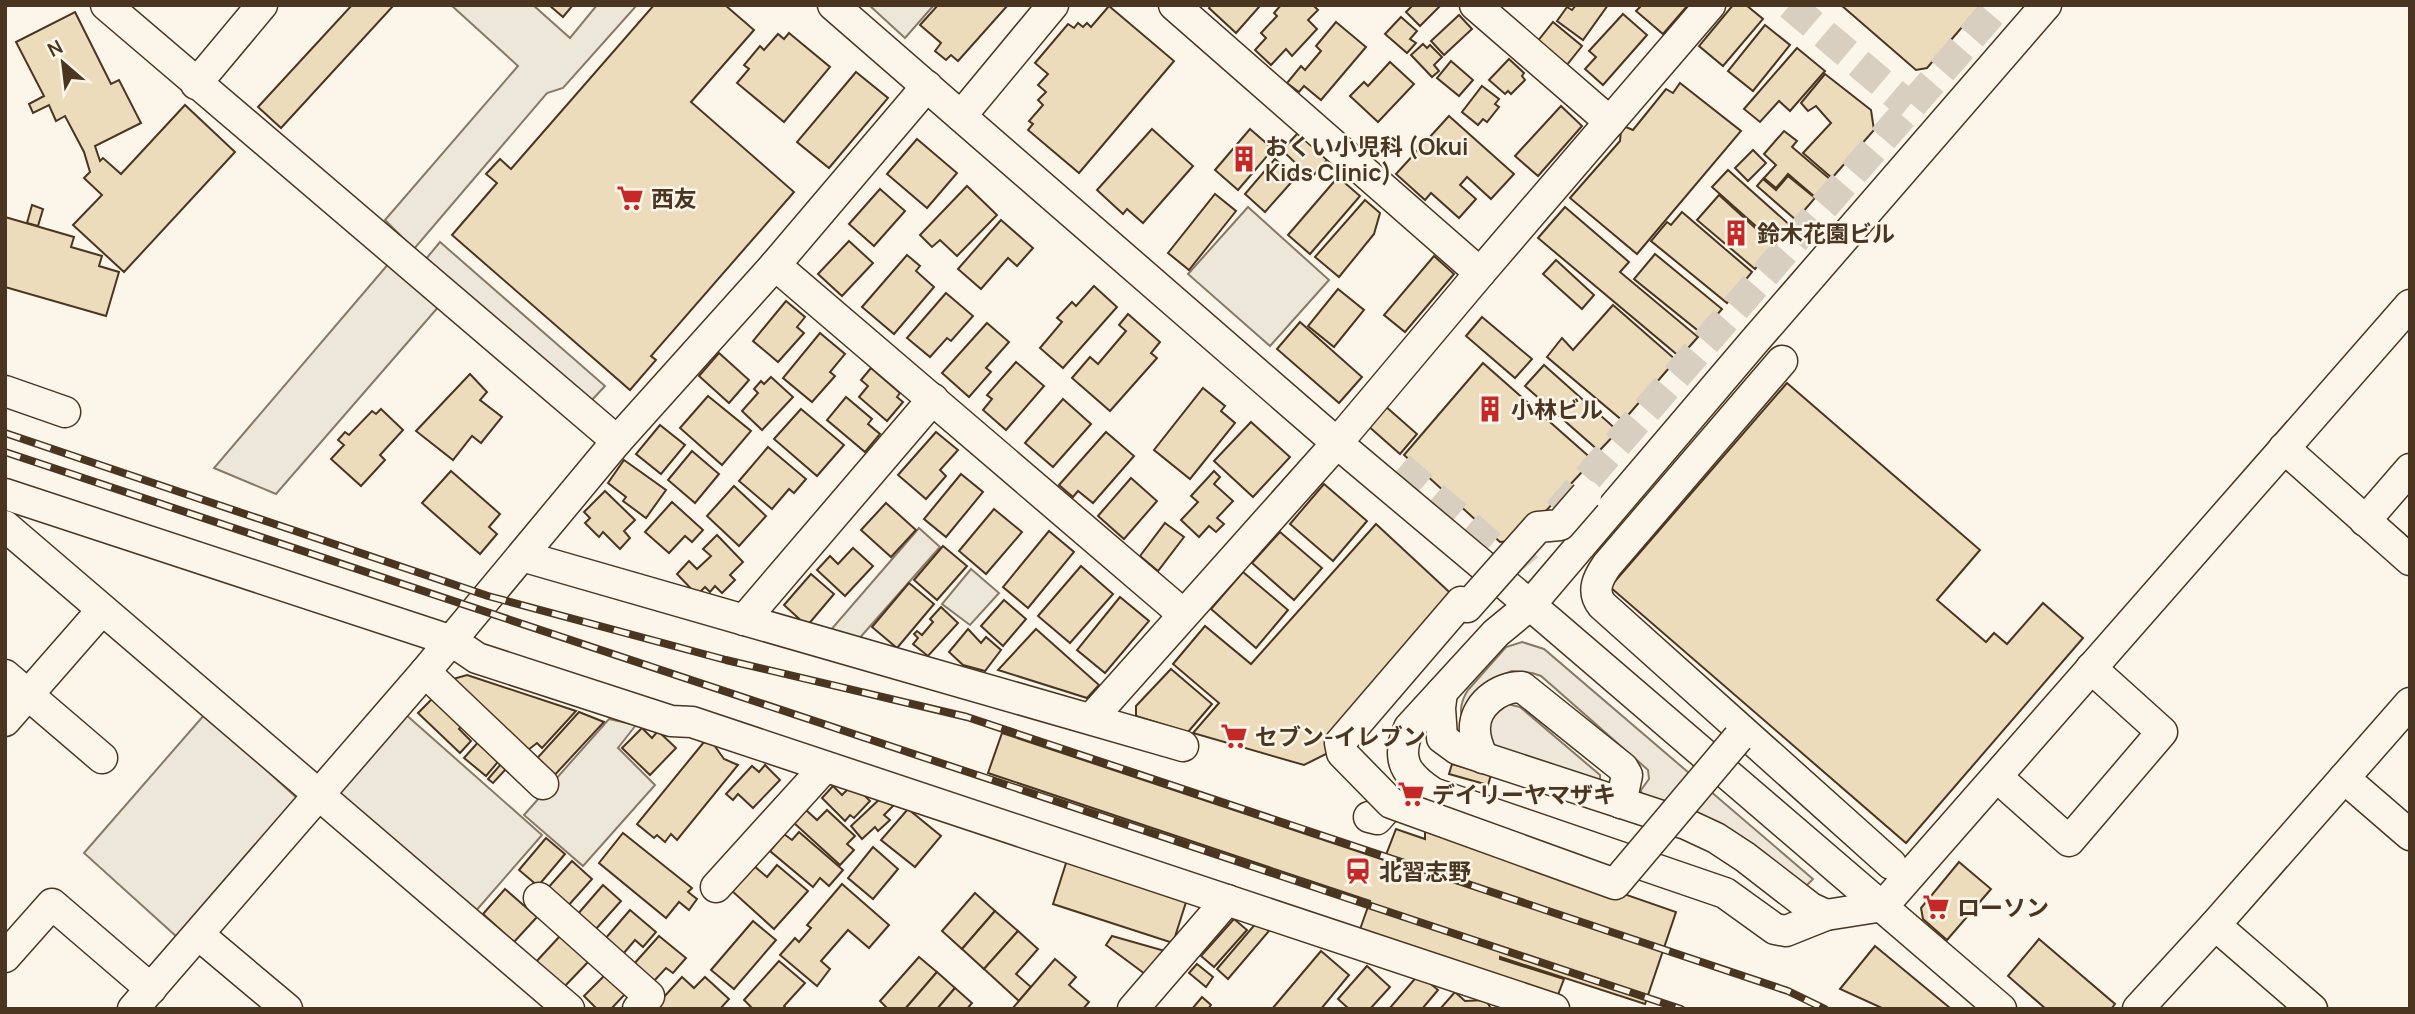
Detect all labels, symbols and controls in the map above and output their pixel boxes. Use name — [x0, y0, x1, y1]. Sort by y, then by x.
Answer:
north arrow — [28, 28, 98, 98]
text: N — [43, 33, 67, 63]
place label: おくい小児科 (Okui Kids Clinic) — [1265, 130, 1468, 188]
building icon: おくい小児科 (Okui Kids Clinic) — [1229, 144, 1259, 174]
place label: 西友 — [651, 182, 697, 214]
supermarket icon: 西友 — [615, 183, 645, 213]
place label: 鈴木花園ビル — [1757, 217, 1895, 249]
building icon: 鈴木花園ビル — [1721, 218, 1751, 248]
place label: 小林ビル — [1511, 393, 1603, 425]
building icon: 小林ビル — [1475, 394, 1505, 424]
place label: セブン-イレブン — [1255, 720, 1426, 752]
supermarket icon: セブン-イレブン — [1219, 721, 1249, 751]
place label: デイリーヤマザキ — [1432, 778, 1616, 810]
supermarket icon: デイリーヤマザキ — [1396, 779, 1426, 809]
place label: 北習志野 — [1379, 855, 1471, 887]
station icon: 北習志野 — [1343, 856, 1373, 886]
place label: ローソン — [1957, 891, 2049, 923]
supermarket icon: ローソン — [1921, 892, 1951, 922]

